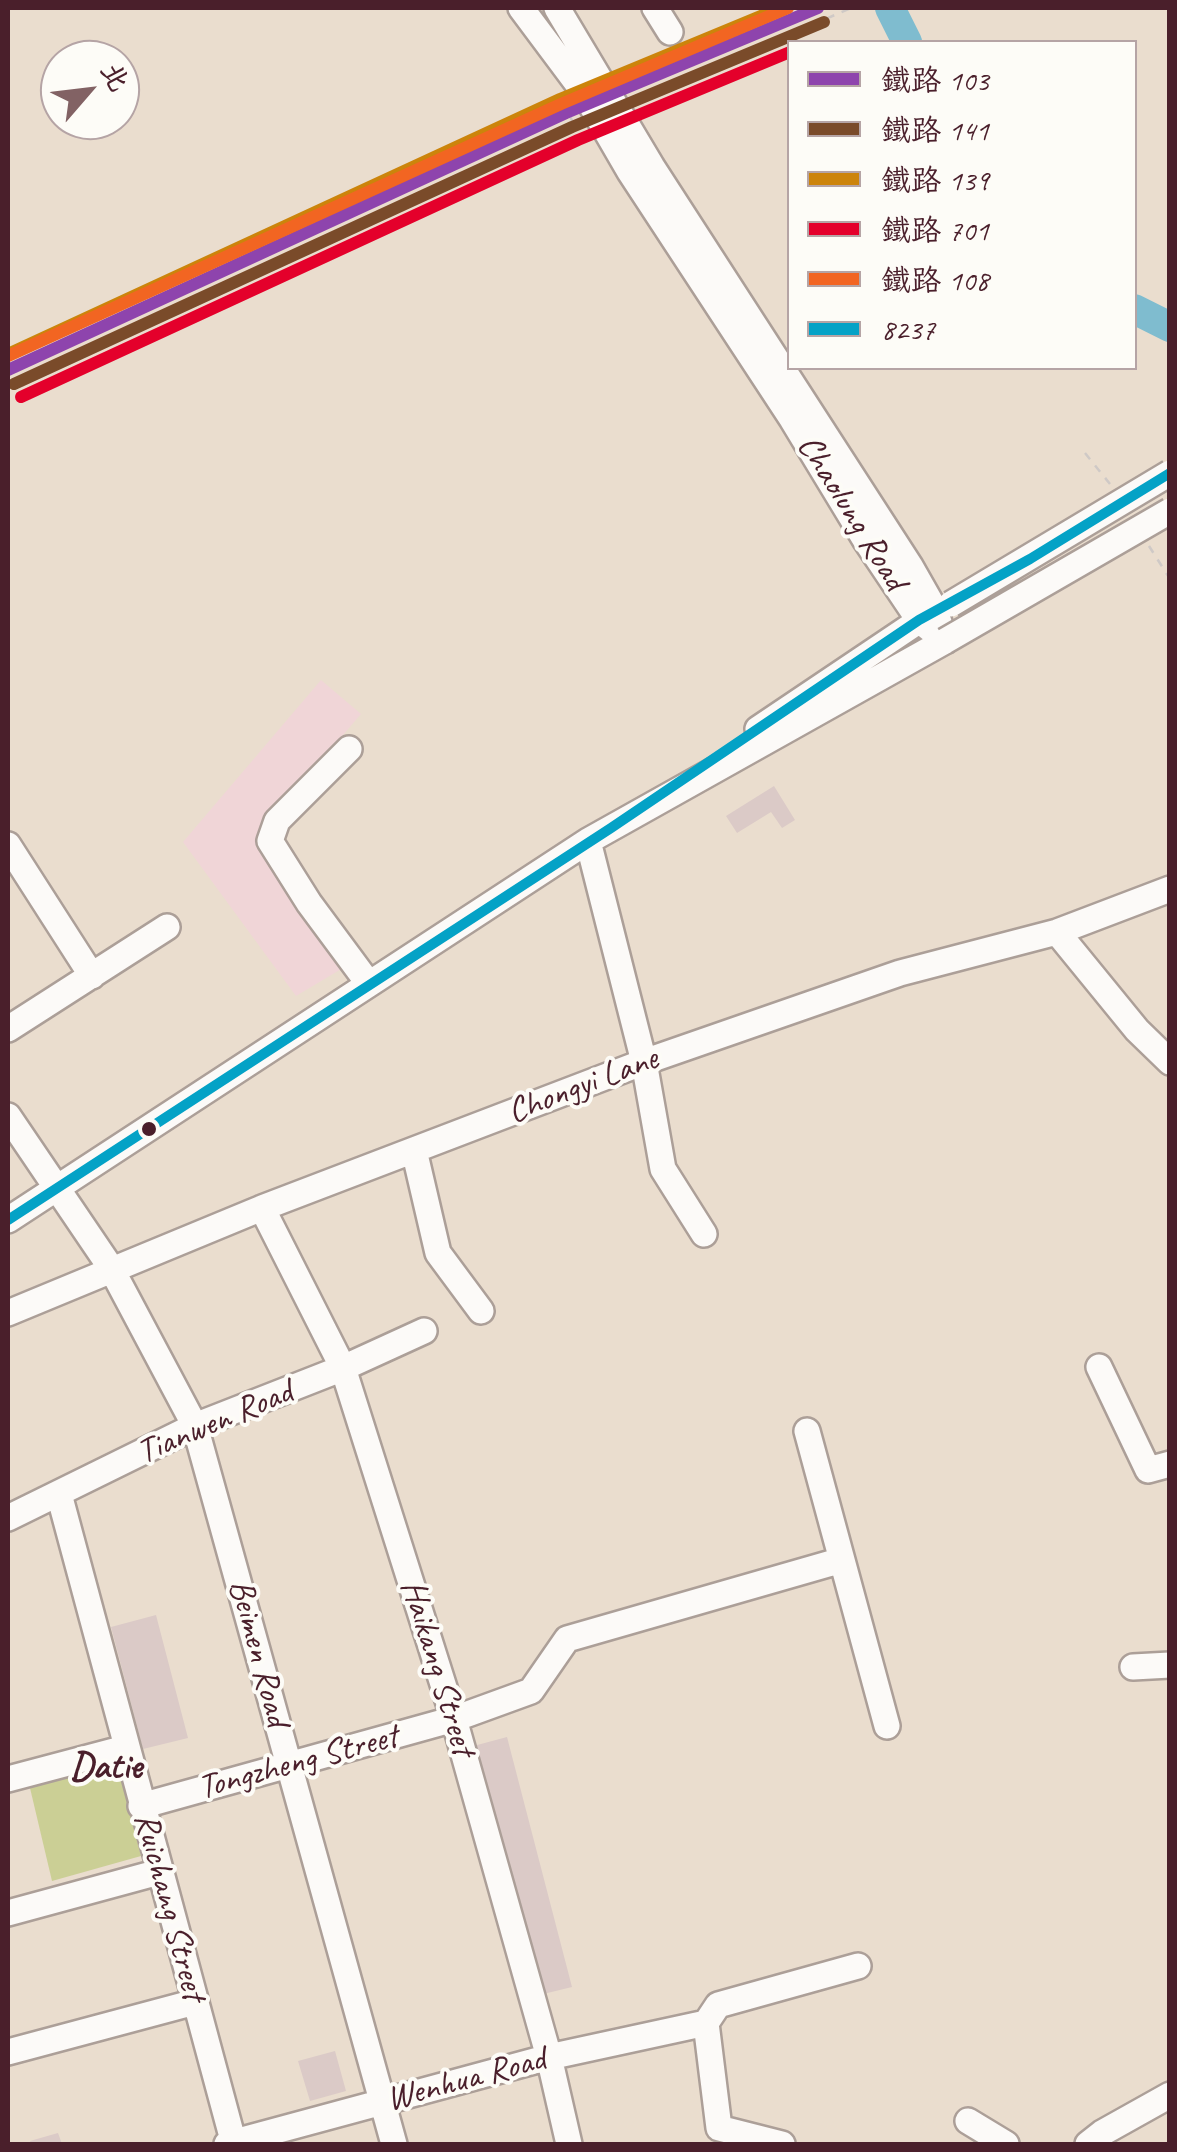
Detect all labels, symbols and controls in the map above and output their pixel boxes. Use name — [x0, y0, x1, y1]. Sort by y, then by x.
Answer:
north arrow — [40, 40, 140, 140]
legend — [787, 40, 1137, 370]
text: 北 — [93, 56, 137, 97]
text: 鐵路 103 — [881, 61, 989, 99]
text: 鐵路 141 — [881, 111, 989, 149]
text: 鐵路 139 — [881, 161, 989, 199]
text: 鐵路 701 — [881, 211, 989, 249]
text: 鐵路 108 — [881, 261, 989, 299]
text: 8237 — [881, 310, 935, 348]
street label: Chaolung Road — [787, 428, 915, 598]
street label: Chongyi Lane — [502, 1038, 664, 1134]
unlabelled marker — [139, 1119, 159, 1139]
street label: Tianwen Road — [131, 1372, 299, 1474]
street label: Beimen Road — [218, 1575, 298, 1731]
street label: Haikang Street — [390, 1575, 484, 1761]
street label: Tongzheng Street — [194, 1716, 402, 1810]
district label: Datie — [70, 1745, 142, 1791]
street label: Ruichang Street — [124, 1808, 214, 2006]
street label: Wenhua Road — [382, 2039, 550, 2121]

